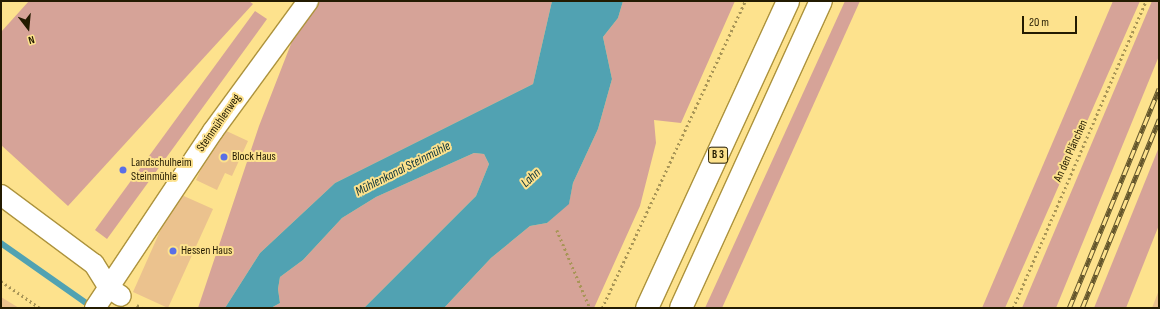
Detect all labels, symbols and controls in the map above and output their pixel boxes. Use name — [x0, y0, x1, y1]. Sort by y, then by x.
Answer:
north arrow — [8, 8, 48, 48]
scale bar — [1024, 8, 1079, 34]
text: 20 m — [1029, 15, 1049, 30]
text: N — [27, 33, 36, 47]
street label: Steinmühlenweg — [194, 91, 244, 155]
street label: An den Plänchen — [1051, 118, 1091, 184]
water label: Mühlenkanal Steinmühle — [353, 138, 453, 200]
road number: B 3 — [708, 146, 728, 164]
place label: Block Haus — [232, 150, 276, 164]
marker: Block Haus — [219, 152, 229, 162]
place label: Landschulheim Steinmühle — [131, 156, 192, 184]
marker: Landschulheim Steinmühle — [118, 165, 128, 175]
water label: Lahn — [518, 165, 544, 191]
place label: Hessen Haus — [181, 244, 232, 258]
marker: Hessen Haus — [168, 246, 178, 256]

